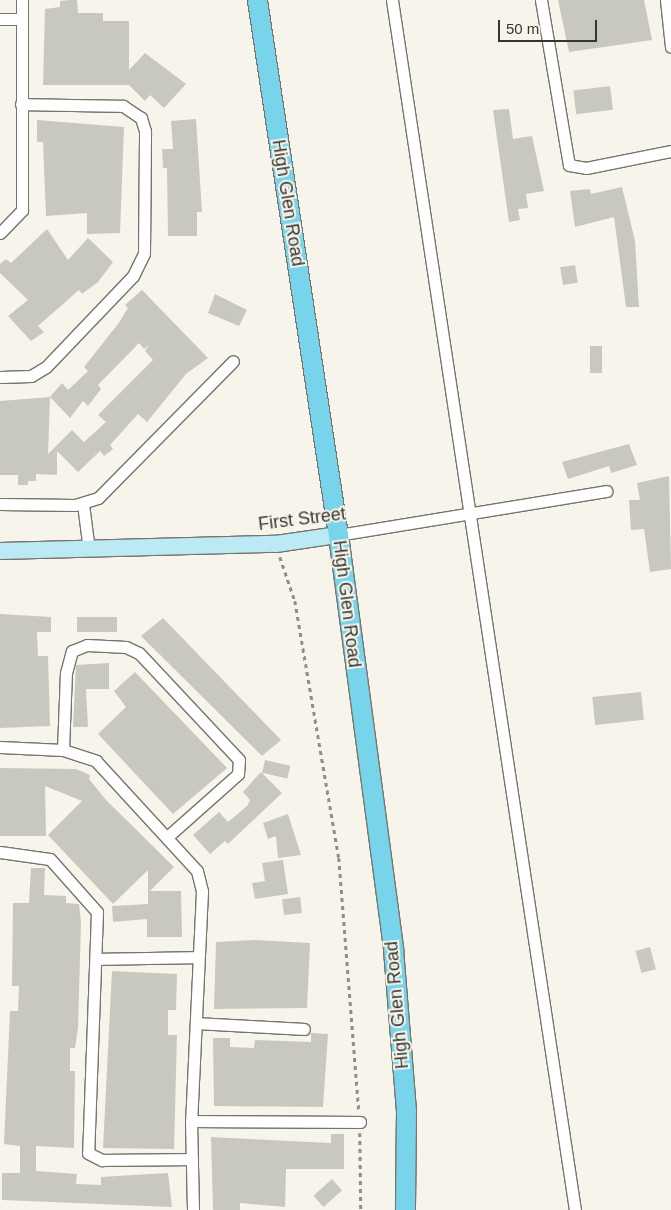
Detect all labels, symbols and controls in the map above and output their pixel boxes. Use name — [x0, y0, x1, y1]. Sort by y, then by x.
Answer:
scale bar — [501, 10, 600, 42]
text: 50 m — [506, 20, 539, 37]
street label: High Glen Road — [267, 138, 309, 268]
street label: First Street — [257, 503, 347, 535]
street label: High Glen Road — [328, 539, 366, 669]
street label: High Glen Road — [381, 940, 413, 1070]

